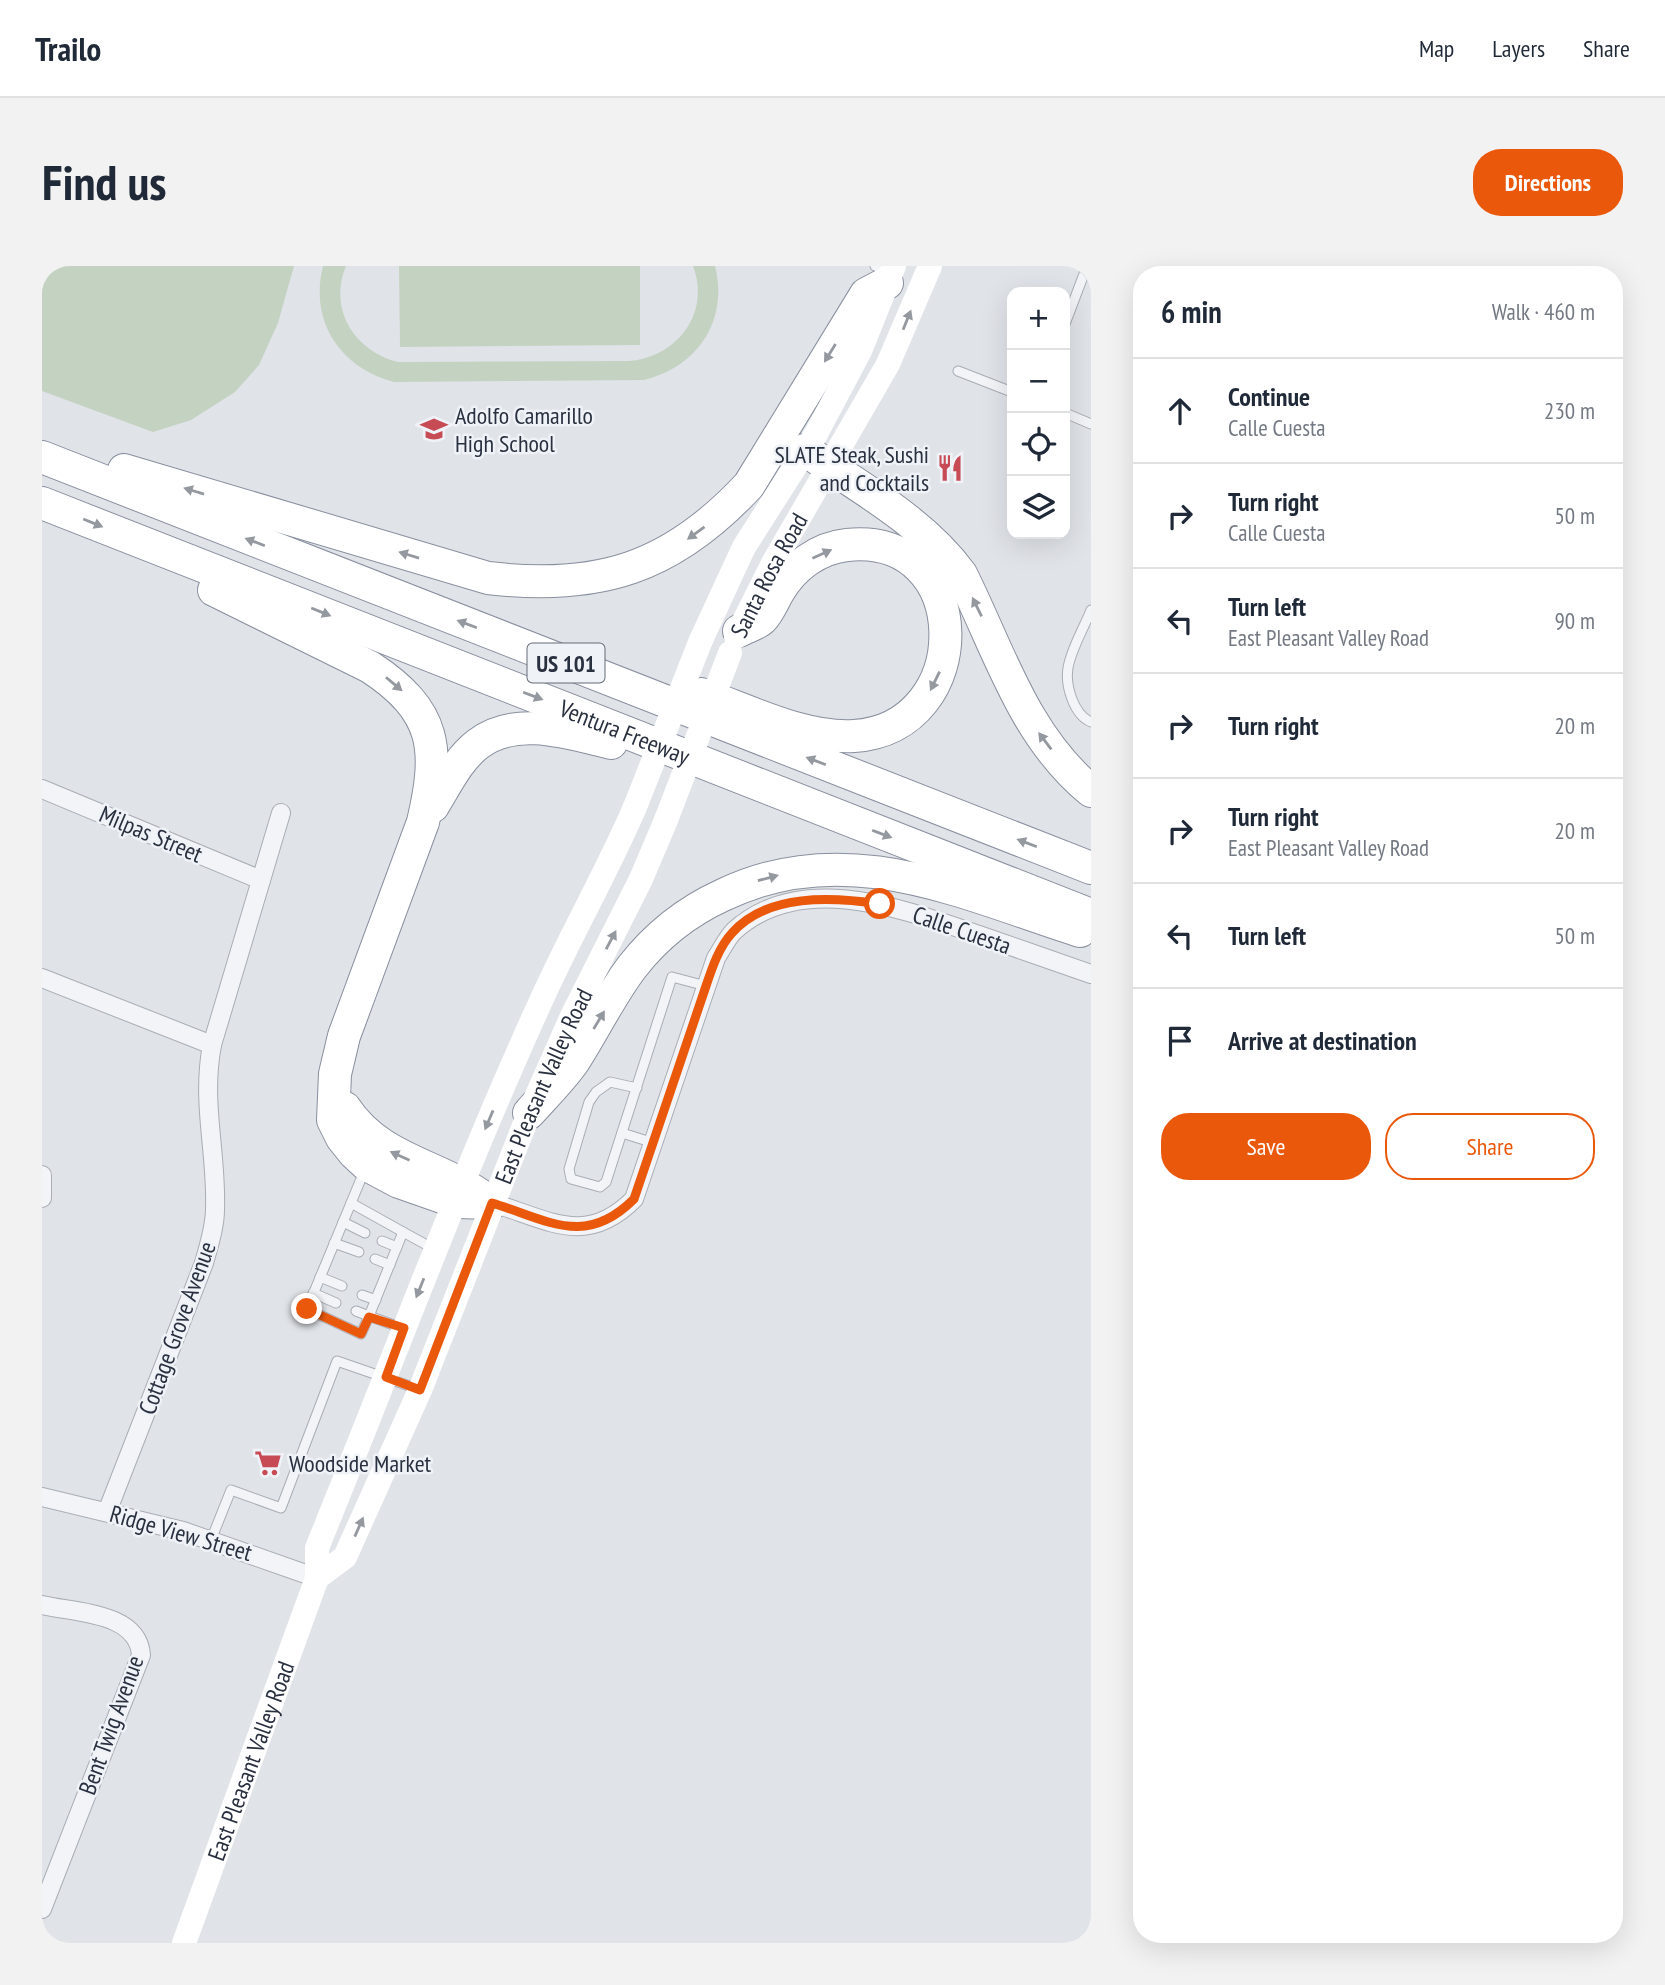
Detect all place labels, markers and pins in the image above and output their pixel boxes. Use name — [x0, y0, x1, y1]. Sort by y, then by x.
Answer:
place label: Adolfo Camarillo High School — [455, 400, 593, 459]
school or university icon: Adolfo Camarillo High School — [419, 414, 449, 444]
place label: SLATE Steak, Sushi and Cocktails — [774, 439, 929, 498]
restaurant icon: SLATE Steak, Sushi and Cocktails — [935, 453, 965, 483]
supermarket icon: Woodside Market — [253, 1448, 283, 1478]
place label: Woodside Market — [289, 1448, 432, 1479]

